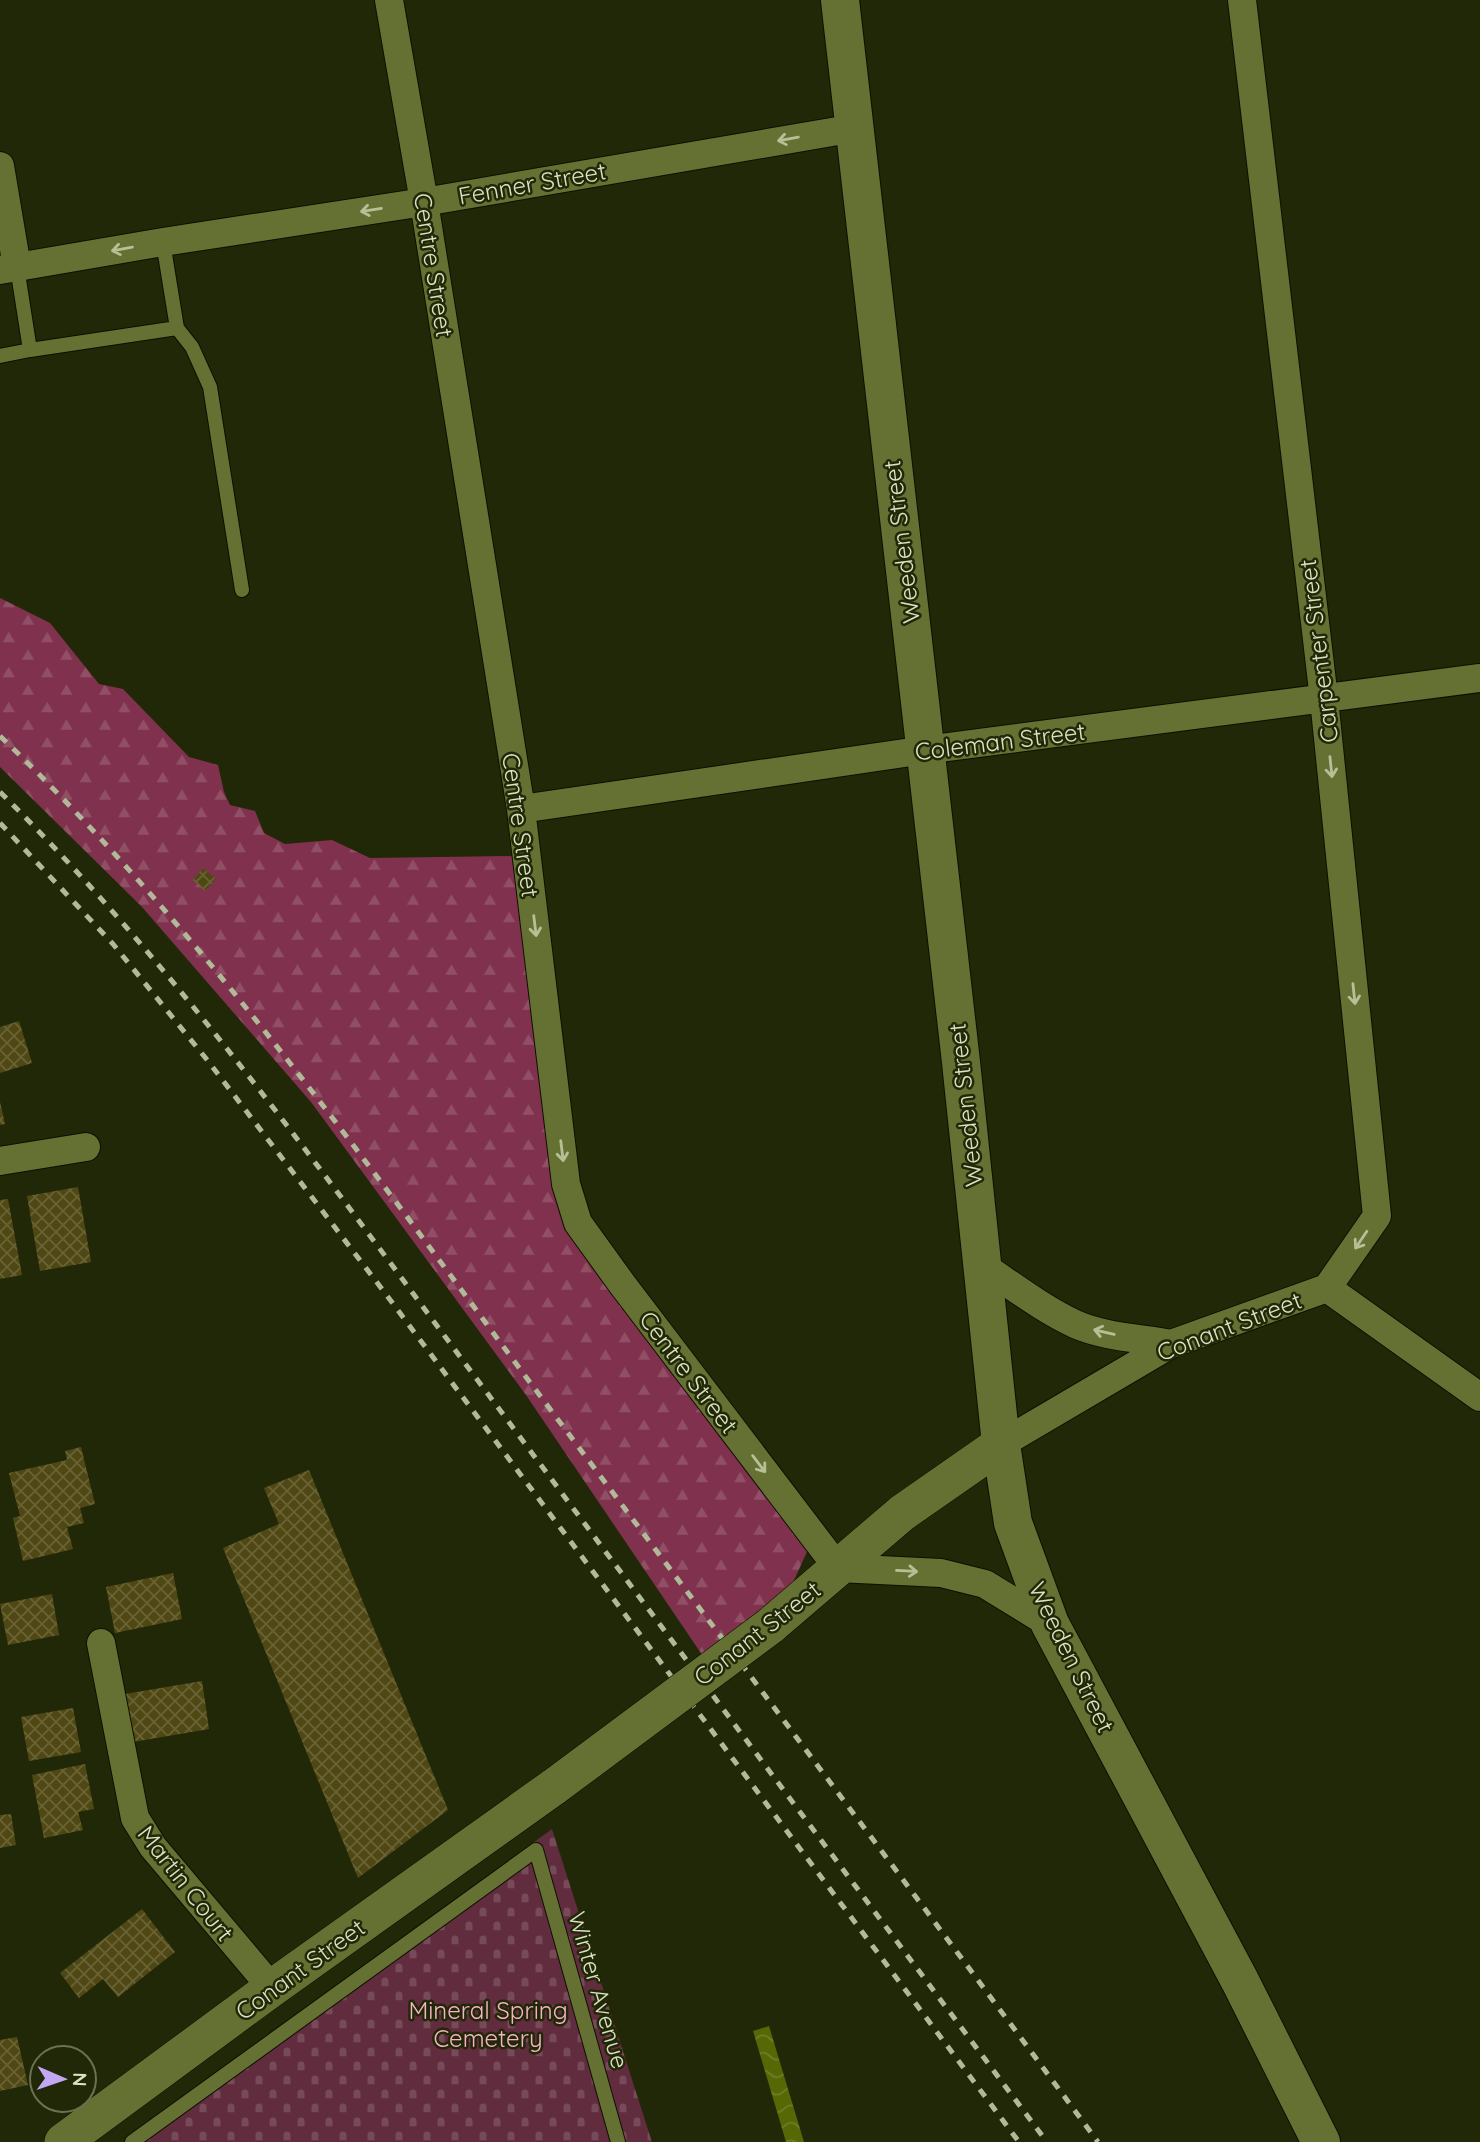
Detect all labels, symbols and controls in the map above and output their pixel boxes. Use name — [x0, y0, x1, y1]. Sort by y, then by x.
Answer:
one-way arrow — [777, 133, 800, 146]
street label: Fenner Street — [456, 155, 608, 211]
street label: Centre Street — [408, 191, 460, 339]
one-way arrow — [360, 204, 383, 217]
one-way arrow — [111, 243, 134, 256]
street label: Weeden Street — [876, 459, 926, 625]
street label: Carpenter Street — [1292, 558, 1344, 744]
street label: Coleman Street — [913, 716, 1087, 766]
street label: Centre Street — [496, 751, 546, 899]
one-way arrow — [1325, 756, 1338, 778]
one-way arrow — [528, 914, 541, 936]
one-way arrow — [1348, 982, 1361, 1004]
street label: Weeden Street — [942, 1022, 988, 1188]
one-way arrow — [556, 1140, 569, 1162]
one-way arrow — [1354, 1229, 1368, 1249]
street label: Conant Street — [1152, 1285, 1306, 1367]
street label: Centre Street — [633, 1305, 745, 1439]
one-way arrow — [1093, 1324, 1116, 1338]
one-way arrow — [751, 1454, 766, 1472]
one-way arrow — [895, 1565, 918, 1578]
street label: Conant Street — [688, 1574, 826, 1692]
street label: Weeden Street — [1023, 1577, 1121, 1737]
street label: Martin Court — [132, 1819, 240, 1947]
street label: Winter Avenue — [562, 1908, 636, 2072]
street label: Conant Street — [229, 1912, 371, 2026]
park label: Mineral Spring Cemetery — [408, 1995, 568, 2053]
north arrow — [28, 2044, 98, 2114]
text: N — [68, 2072, 92, 2087]

